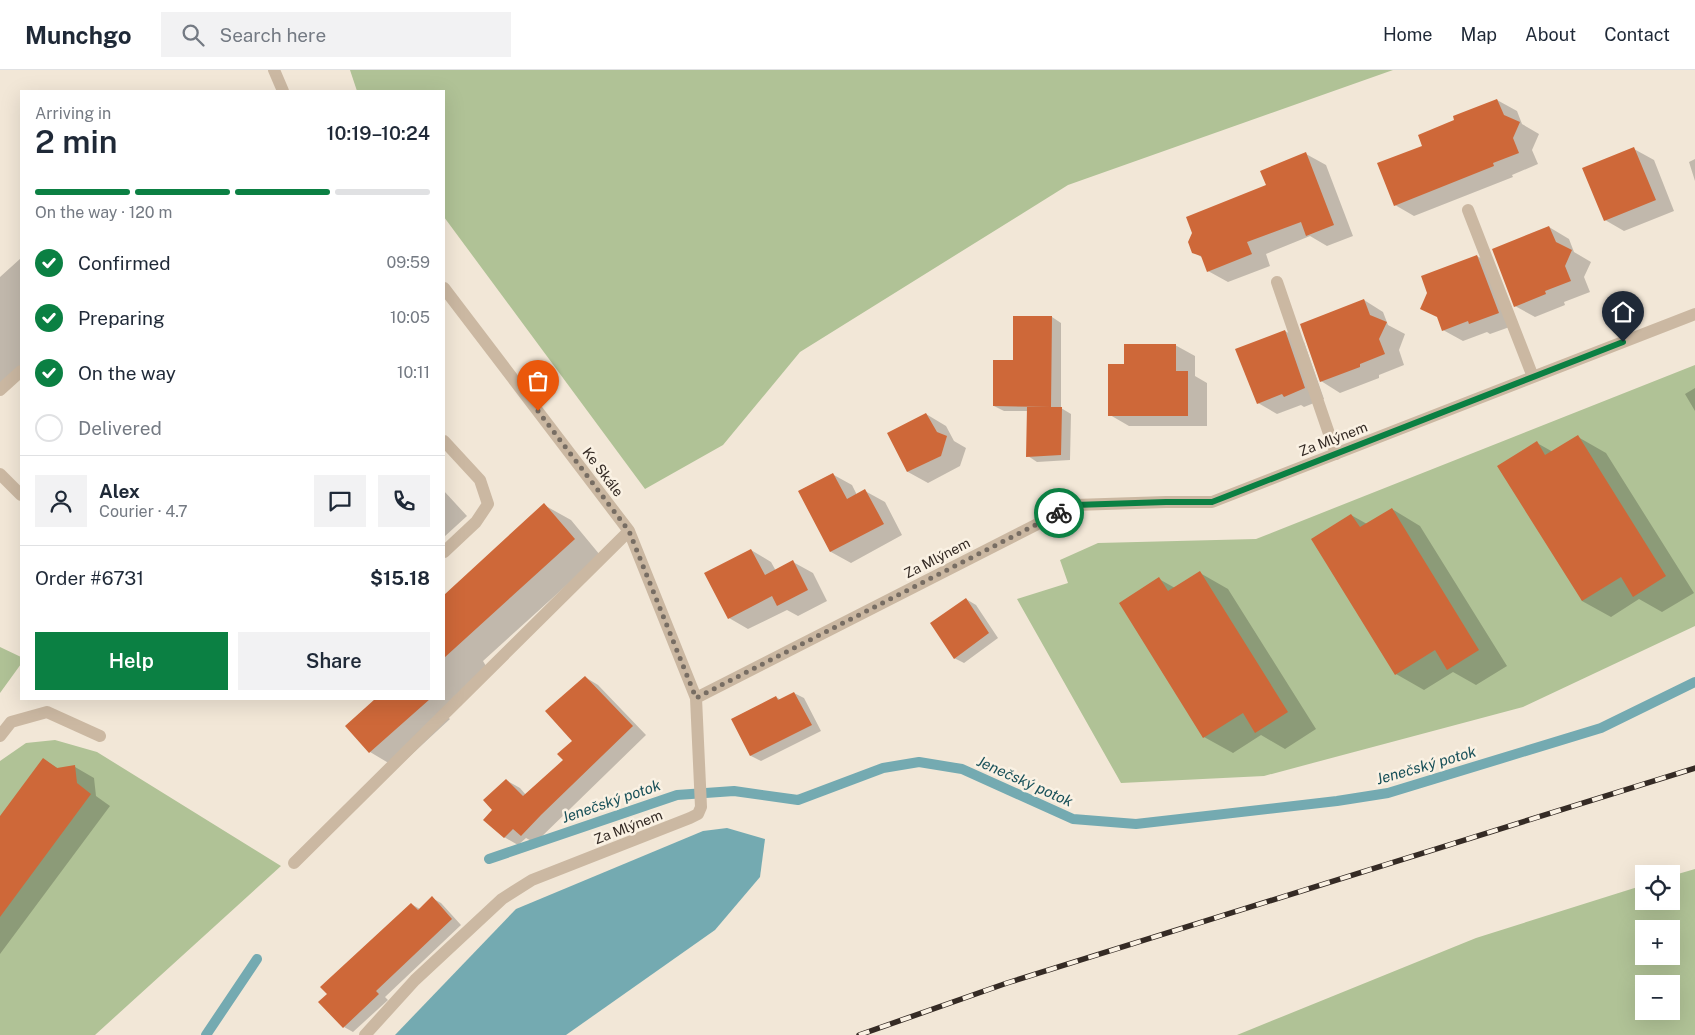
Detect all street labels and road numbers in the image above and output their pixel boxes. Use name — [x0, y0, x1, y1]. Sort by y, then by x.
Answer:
street label: Za Mlýnem — [1296, 419, 1370, 459]
street label: Ke Skále — [579, 444, 627, 500]
street label: Za Mlýnem — [901, 535, 973, 581]
street label: Za Mlýnem — [591, 807, 665, 847]

